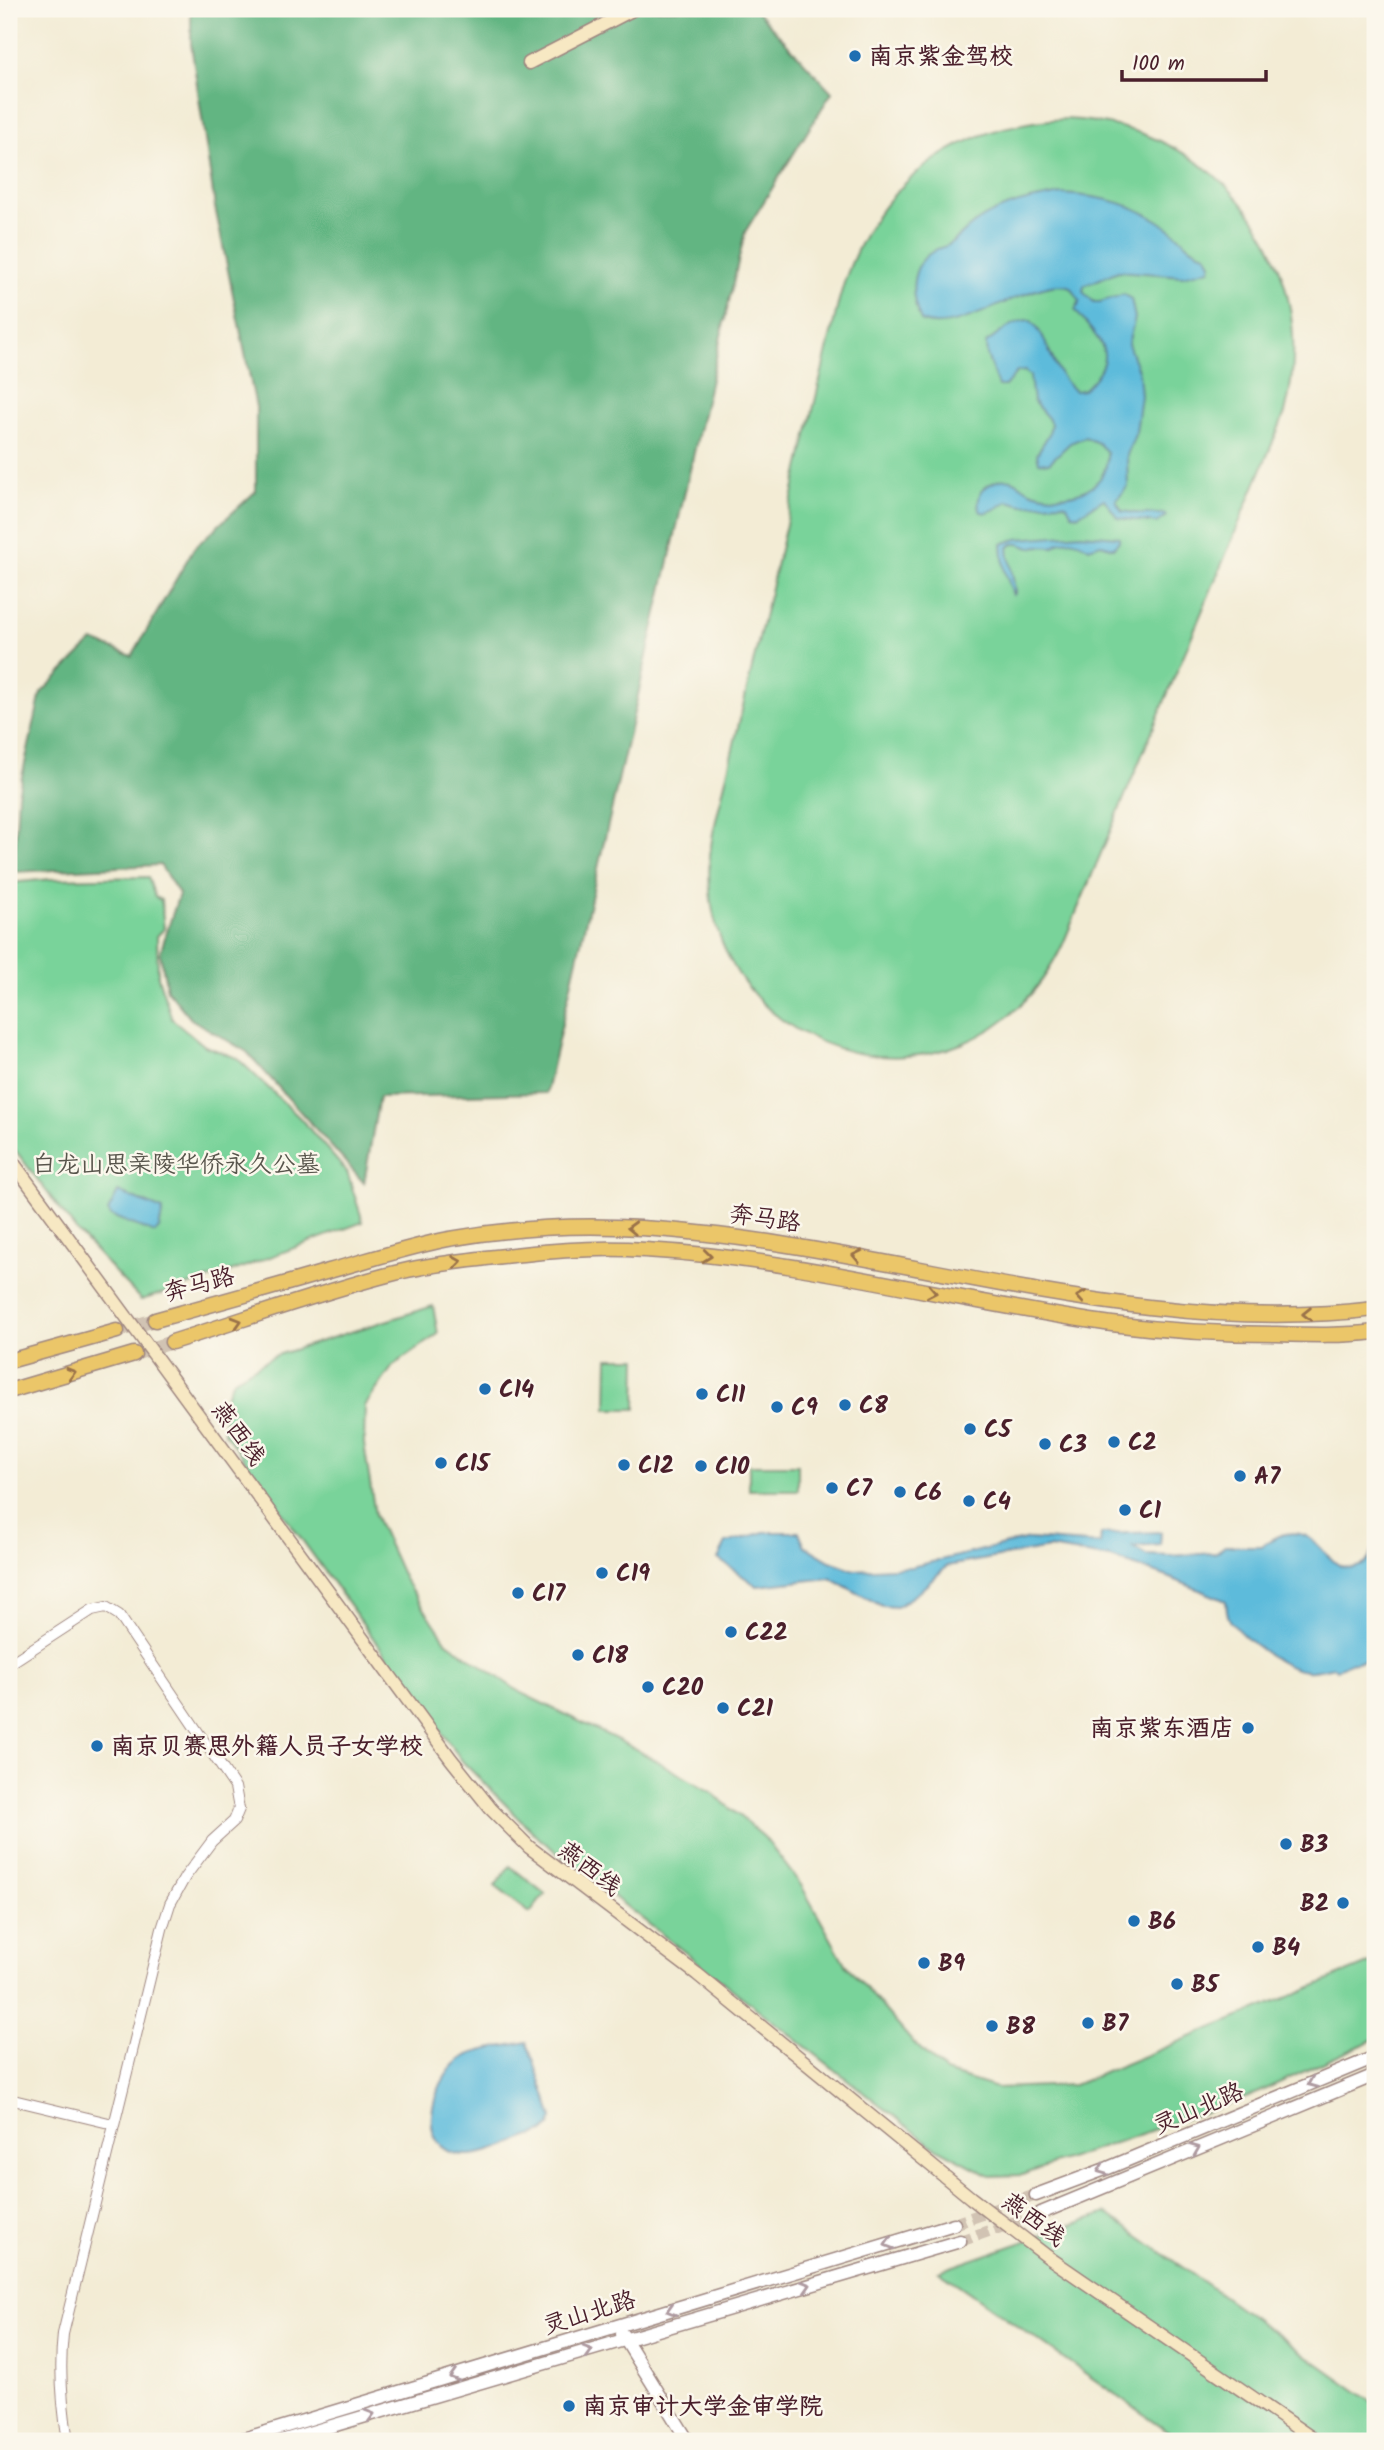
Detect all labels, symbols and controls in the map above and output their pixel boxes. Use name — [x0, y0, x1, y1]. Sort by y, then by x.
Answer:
place label: 南京紫金驾校 — [869, 38, 1013, 77]
scale bar — [1122, 38, 1265, 82]
marker: 南京紫金驾校 — [847, 48, 863, 64]
text: 100 m — [1132, 48, 1185, 81]
park label: 白龙山思亲陵华侨永久公墓 — [32, 1146, 320, 1185]
street label: 奔马路 — [726, 1195, 803, 1244]
one-way arrow — [626, 1220, 637, 1235]
one-way arrow — [702, 1248, 713, 1263]
one-way arrow — [851, 1249, 863, 1264]
one-way arrow — [451, 1255, 462, 1270]
street label: 奔马路 — [160, 1257, 239, 1314]
one-way arrow — [926, 1283, 938, 1298]
one-way arrow — [1075, 1290, 1087, 1305]
one-way arrow — [1302, 1307, 1313, 1322]
one-way arrow — [231, 1315, 243, 1330]
one-way arrow — [65, 1366, 77, 1381]
place label: C14 — [499, 1371, 534, 1410]
place label: C11 — [716, 1376, 746, 1415]
marker: C14 — [477, 1381, 493, 1397]
marker: C11 — [694, 1386, 710, 1402]
place label: C8 — [859, 1387, 889, 1426]
place label: C9 — [791, 1389, 818, 1428]
street label: 燕西线 — [201, 1393, 275, 1474]
marker: C8 — [837, 1397, 853, 1413]
marker: C9 — [769, 1399, 785, 1415]
place label: C5 — [984, 1411, 1013, 1450]
marker: C5 — [962, 1421, 978, 1437]
place label: C2 — [1128, 1424, 1157, 1463]
place label: C3 — [1059, 1426, 1087, 1465]
marker: C2 — [1106, 1434, 1122, 1450]
marker: C3 — [1037, 1436, 1053, 1452]
place label: C15 — [455, 1445, 491, 1484]
place label: C12 — [638, 1447, 674, 1486]
place label: C10 — [715, 1448, 750, 1487]
marker: C15 — [433, 1455, 449, 1471]
marker: C12 — [616, 1457, 632, 1473]
marker: C10 — [693, 1458, 709, 1474]
place label: A7 — [1254, 1458, 1281, 1497]
marker: A7 — [1232, 1468, 1248, 1484]
place label: C7 — [846, 1470, 873, 1509]
place label: C6 — [914, 1474, 942, 1513]
marker: C7 — [824, 1480, 840, 1496]
place label: C4 — [983, 1483, 1011, 1522]
marker: C6 — [892, 1484, 908, 1500]
place label: C1 — [1139, 1492, 1162, 1531]
marker: C4 — [961, 1493, 977, 1509]
marker: C1 — [1117, 1502, 1133, 1518]
place label: C19 — [616, 1555, 650, 1594]
marker: C19 — [594, 1565, 610, 1581]
place label: C17 — [532, 1575, 566, 1614]
marker: C17 — [510, 1585, 526, 1601]
place label: C22 — [745, 1614, 788, 1653]
marker: C22 — [723, 1624, 739, 1640]
place label: C18 — [592, 1637, 629, 1676]
marker: C18 — [570, 1647, 586, 1663]
place label: C20 — [662, 1669, 704, 1708]
marker: C20 — [640, 1679, 656, 1695]
place label: C21 — [737, 1690, 774, 1729]
marker: C21 — [715, 1700, 731, 1716]
place label: 南京紫东酒店 — [1090, 1710, 1234, 1749]
marker: 南京紫东酒店 — [1240, 1720, 1256, 1736]
place label: 南京贝赛思外籍人员子女学校 — [111, 1728, 423, 1767]
marker: 南京贝赛思外籍人员子女学校 — [89, 1738, 105, 1754]
place label: B3 — [1300, 1826, 1328, 1865]
street label: 燕西线 — [549, 1832, 629, 1907]
marker: B3 — [1278, 1836, 1294, 1852]
place label: B2 — [1300, 1885, 1329, 1924]
marker: B2 — [1335, 1895, 1351, 1911]
place label: B6 — [1148, 1903, 1176, 1942]
marker: B6 — [1126, 1913, 1142, 1929]
place label: B4 — [1272, 1929, 1300, 1968]
marker: B4 — [1250, 1939, 1266, 1955]
place label: B9 — [938, 1945, 965, 1984]
marker: B9 — [916, 1955, 932, 1971]
place label: B5 — [1191, 1966, 1220, 2005]
marker: B5 — [1169, 1976, 1185, 1992]
place label: B7 — [1102, 2005, 1129, 2044]
place label: B8 — [1006, 2008, 1036, 2047]
marker: B7 — [1080, 2015, 1096, 2031]
marker: B8 — [984, 2018, 1000, 2034]
street label: 灵山北路 — [1147, 2073, 1250, 2146]
one-way arrow — [1307, 2075, 1320, 2089]
one-way arrow — [1188, 2144, 1200, 2158]
one-way arrow — [1097, 2162, 1109, 2176]
street label: 燕西线 — [993, 2183, 1074, 2257]
one-way arrow — [883, 2235, 895, 2250]
one-way arrow — [800, 2280, 812, 2295]
street label: 灵山北路 — [538, 2281, 641, 2346]
one-way arrow — [666, 2301, 678, 2316]
one-way arrow — [582, 2345, 594, 2359]
one-way arrow — [448, 2367, 460, 2382]
place label: 南京审计大学金审学院 — [583, 2388, 823, 2427]
marker: 南京审计大学金审学院 — [561, 2398, 577, 2414]
one-way arrow — [363, 2409, 375, 2424]

